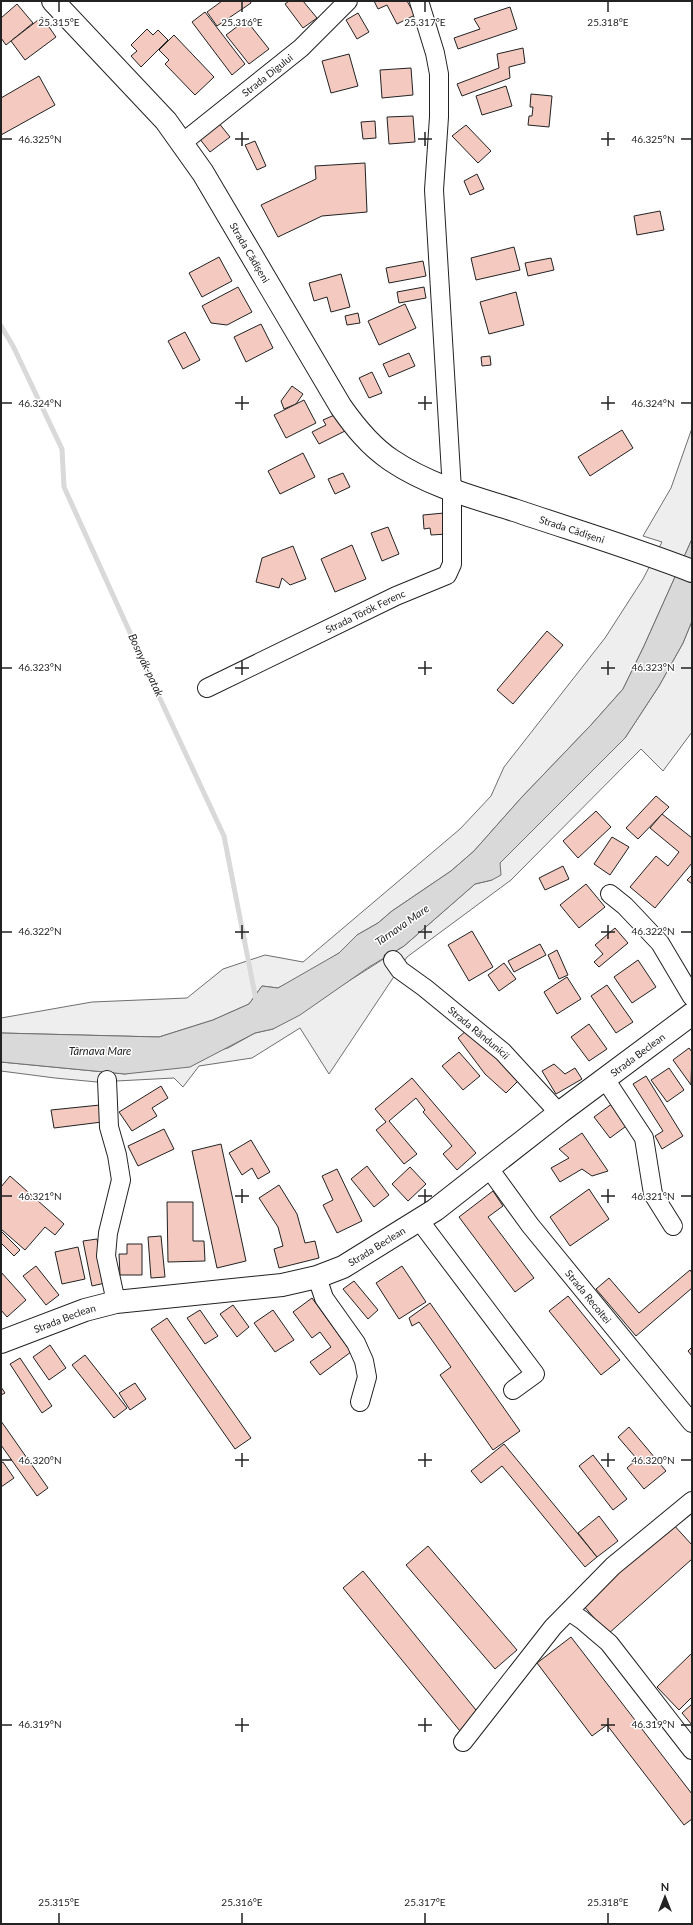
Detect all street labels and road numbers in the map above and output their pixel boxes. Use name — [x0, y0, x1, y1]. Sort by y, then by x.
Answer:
street label: Strada Digului — [239, 51, 295, 99]
street label: Strada Cădișeni — [228, 220, 272, 285]
street label: Strada Cădișeni — [538, 513, 606, 545]
street label: Strada Török Ferenc — [323, 587, 407, 635]
street label: Strada Rândunicii — [446, 1004, 512, 1061]
street label: Strada Beclean — [608, 1030, 667, 1079]
street label: Strada Beclean — [346, 1224, 407, 1268]
street label: Strada Recoltei — [563, 1267, 614, 1326]
street label: Strada Beclean — [32, 1302, 97, 1335]

